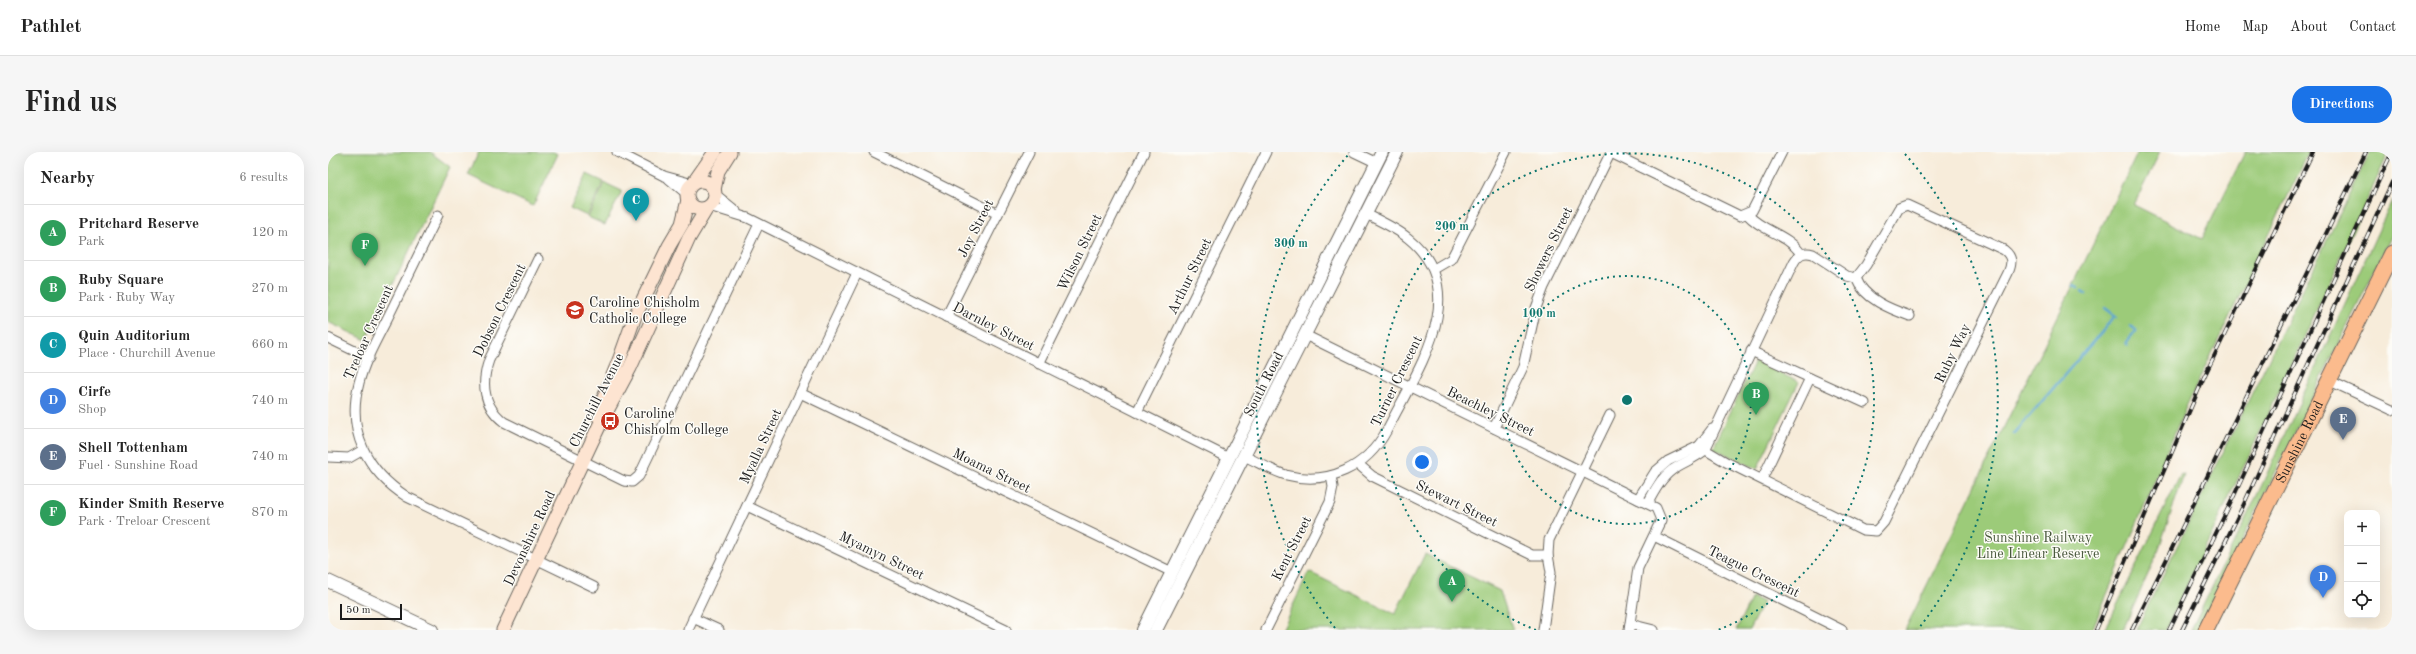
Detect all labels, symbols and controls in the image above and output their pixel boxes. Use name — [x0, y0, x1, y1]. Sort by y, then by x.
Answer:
text: Pathlet — [20, 18, 81, 37]
text: Home — [2185, 20, 2220, 34]
text: Map — [2242, 20, 2268, 34]
text: About — [2290, 20, 2327, 34]
text: Contact — [2349, 20, 2396, 34]
button: Directions — [2292, 86, 2392, 123]
text: Find us — [24, 90, 117, 118]
text: Nearby — [40, 170, 95, 187]
text: 6 results — [239, 171, 288, 184]
pin: C — [623, 188, 649, 221]
street label: Joy Street — [955, 197, 996, 260]
street label: Showers Street — [1522, 205, 1576, 294]
street label: Wilson Street — [1055, 212, 1105, 293]
text: Pritchard Reserve — [78, 217, 199, 232]
text: 200 m — [1435, 221, 1469, 233]
text: A — [48, 226, 58, 239]
text: 120 m — [251, 226, 288, 239]
pin: F — [352, 233, 378, 266]
text: Park — [78, 235, 105, 248]
street label: Arthur Street — [1165, 236, 1214, 317]
text: 300 m — [1274, 238, 1308, 250]
street label: Dobson Crescent — [471, 261, 529, 359]
text: Ruby Square — [78, 273, 164, 288]
text: B — [48, 282, 58, 295]
text: 270 m — [251, 282, 288, 295]
street label: Treloar Crescent — [342, 283, 396, 382]
text: Park · Ruby Way — [78, 291, 175, 304]
place label: Caroline Chisholm Catholic College — [589, 296, 700, 326]
school or university icon: Caroline Chisholm Catholic College — [564, 299, 586, 321]
street label: Darnley Street — [950, 300, 1037, 354]
text: 100 m — [1522, 308, 1556, 320]
street label: Ruby Way — [1933, 321, 1973, 385]
text: Quin Auditorium — [78, 329, 190, 344]
street label: Turner Crescent — [1369, 334, 1425, 429]
text: C — [49, 338, 57, 351]
text: 660 m — [251, 338, 288, 351]
text: Place · Churchill Avenue — [78, 347, 216, 360]
street label: South Road — [1242, 350, 1286, 419]
street label: Churchill Avenue — [567, 351, 627, 450]
pin: B — [1743, 382, 1769, 415]
text: Cirfe — [78, 385, 111, 400]
street label: Beachley Street — [1445, 385, 1537, 439]
centre of rings — [1620, 393, 1634, 407]
text: D — [48, 394, 58, 407]
text: 740 m — [251, 394, 288, 407]
street label: Sunshine Road — [2274, 398, 2326, 486]
text: Shop — [78, 403, 106, 416]
place label: Caroline Chisholm College — [624, 407, 729, 437]
street label: Myalla Street — [737, 407, 784, 486]
pin: E — [2330, 407, 2356, 440]
bus stop icon: Caroline Chisholm College — [599, 410, 621, 432]
text: Shell Tottenham — [78, 441, 188, 456]
street label: Moama Street — [950, 446, 1033, 496]
text: E — [49, 450, 57, 463]
text: 740 m — [251, 450, 288, 463]
your location — [1412, 452, 1432, 472]
text: Fuel · Sunshine Road — [78, 459, 198, 472]
street label: Stewart Street — [1413, 478, 1500, 530]
street label: Devonshire Road — [502, 489, 558, 588]
text: Kinder Smith Reserve — [78, 497, 224, 512]
text: F — [49, 506, 57, 519]
text: 870 m — [251, 506, 288, 519]
map controls — [2344, 510, 2380, 618]
button: + — [2344, 510, 2380, 546]
street label: Kent Street — [1270, 514, 1314, 583]
text: Park · Treloar Crescent — [78, 515, 211, 528]
street label: Myamyn Street — [837, 529, 926, 583]
park label: Sunshine Railway Line Linear Reserve — [1977, 531, 2099, 561]
street label: Teague Crescent — [1705, 544, 1802, 600]
button: − — [2344, 546, 2380, 582]
pin: D — [2310, 565, 2336, 598]
pin: A — [1439, 569, 1465, 602]
button: locate — [2344, 582, 2380, 618]
scale bar — [340, 602, 402, 621]
text: 50 m — [346, 605, 371, 616]

